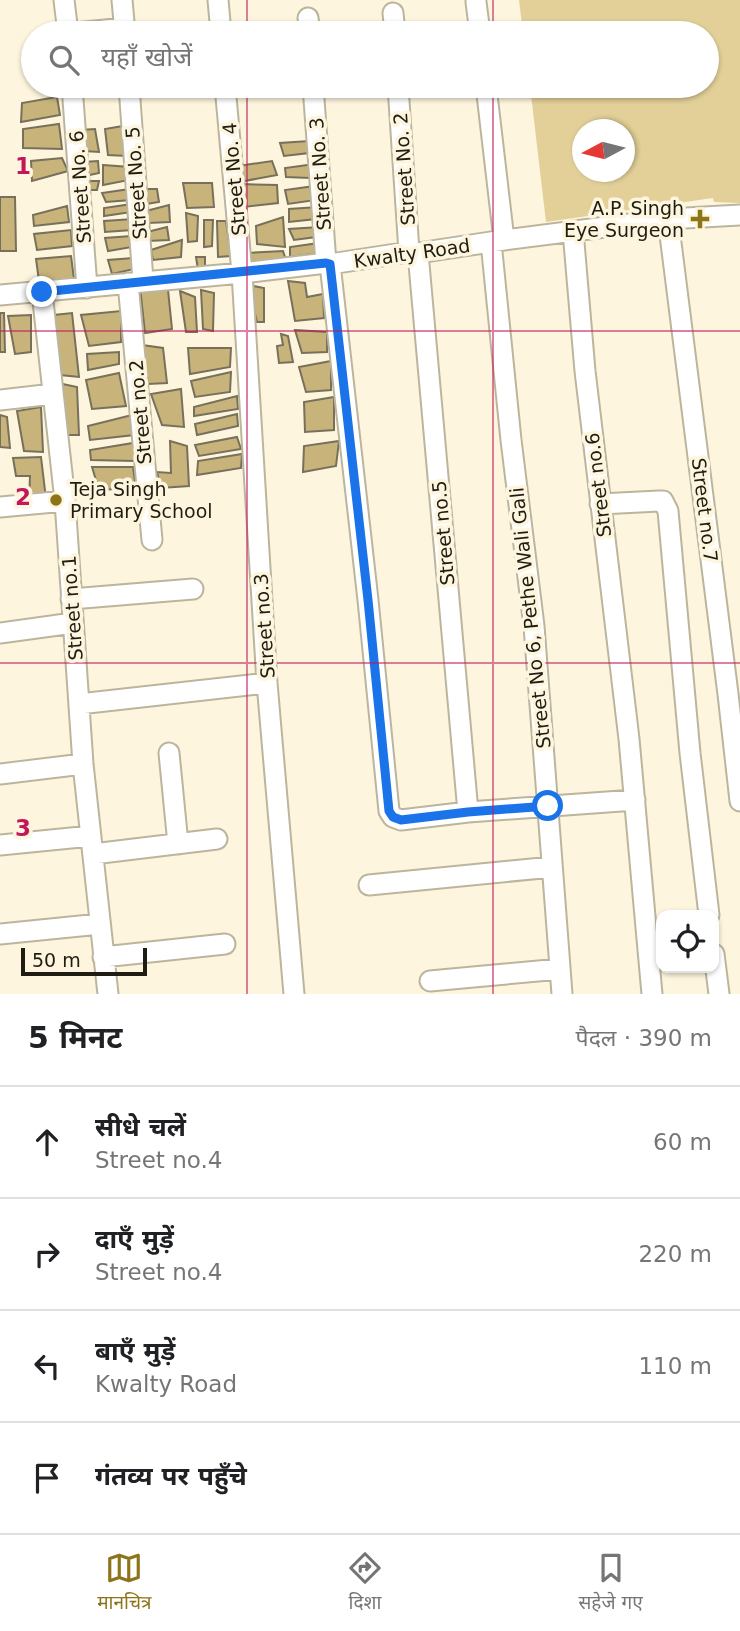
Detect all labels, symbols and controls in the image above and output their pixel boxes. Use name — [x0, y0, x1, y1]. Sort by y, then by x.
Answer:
search box — [21, 21, 719, 98]
icon: search — [45, 41, 83, 79]
text: यहाँ खोजें — [101, 42, 192, 72]
street label: Street No. 2 — [389, 112, 419, 226]
street label: Street No. 3 — [305, 117, 335, 231]
north arrow — [572, 119, 635, 182]
street label: Street No. 4 — [218, 122, 250, 236]
street label: Street No. 5 — [121, 126, 151, 240]
street label: Street No. 6 — [65, 130, 95, 244]
text: 1 — [15, 153, 31, 179]
place label: A.P. Singh Eye Surgeon — [564, 197, 684, 241]
marker: A.P. Singh Eye Surgeon — [690, 209, 710, 229]
street label: Kwalty Road — [352, 234, 472, 272]
route end — [26, 276, 57, 307]
street label: Street no.2 — [124, 359, 156, 465]
street label: Street no.6 — [581, 431, 615, 539]
street label: Street no.7 — [688, 456, 722, 564]
place label: Teja Singh Primary School — [69, 478, 213, 522]
street label: Street no.5 — [427, 480, 459, 586]
text: 2 — [15, 484, 31, 510]
street label: Street No 6, Pethe Wali Gali — [505, 486, 555, 750]
marker: Teja Singh Primary School — [48, 492, 64, 508]
street label: Street no.1 — [57, 555, 87, 661]
street label: Street no.3 — [249, 573, 279, 679]
route start — [532, 790, 563, 821]
text: 3 — [15, 815, 31, 841]
map controls — [656, 910, 719, 973]
button: locate — [656, 910, 719, 973]
scale bar — [21, 945, 147, 977]
text: 50 m — [32, 949, 81, 971]
text: 5 मिनट — [28, 1020, 122, 1055]
text: पैदल · 390 m — [576, 1025, 712, 1051]
text: सीधे चलें — [95, 1112, 186, 1142]
icon: ahead — [28, 1123, 66, 1161]
text: 60 m — [653, 1129, 712, 1155]
text: Street no.4 — [95, 1147, 222, 1173]
text: दाएँ मुड़ें — [95, 1224, 174, 1254]
icon: right — [28, 1235, 66, 1273]
text: 220 m — [638, 1241, 712, 1267]
text: Street no.4 — [95, 1259, 222, 1285]
text: बाएँ मुड़ें — [95, 1336, 175, 1366]
icon: left — [28, 1347, 66, 1385]
text: 110 m — [638, 1353, 712, 1379]
text: Kwalty Road — [95, 1371, 237, 1397]
icon: arrive — [28, 1459, 66, 1497]
text: गंतव्य पर पहुँचे — [95, 1461, 247, 1491]
tab: मानचित्र — [97, 1549, 152, 1617]
tab: दिशा — [346, 1549, 384, 1617]
tab: सहेजे गए — [578, 1549, 643, 1617]

